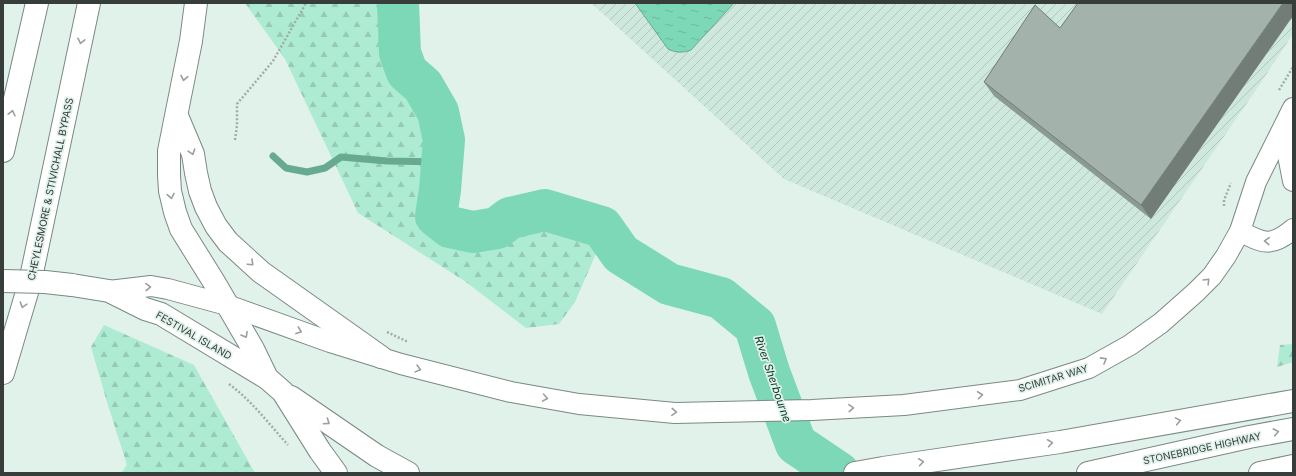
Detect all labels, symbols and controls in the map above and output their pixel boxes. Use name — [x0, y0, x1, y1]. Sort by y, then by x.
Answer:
one-way arrow — [77, 38, 85, 44]
one-way arrow — [180, 75, 189, 82]
street label: CHEYLESMORE & STIVICHALL BYPASS — [25, 97, 75, 281]
one-way arrow — [7, 110, 15, 116]
one-way arrow — [187, 148, 196, 155]
one-way arrow — [167, 193, 175, 199]
one-way arrow — [1264, 236, 1271, 245]
one-way arrow — [246, 258, 254, 266]
one-way arrow — [1202, 278, 1210, 286]
one-way arrow — [145, 283, 151, 291]
one-way arrow — [19, 301, 28, 308]
street label: FESTIVAL ISLAND — [154, 308, 234, 362]
one-way arrow — [295, 326, 302, 334]
one-way arrow — [240, 331, 247, 338]
water label: River Sherbourne — [752, 334, 794, 424]
one-way arrow — [1100, 357, 1107, 364]
street label: SCIMITAR WAY — [1017, 362, 1089, 394]
one-way arrow — [414, 364, 421, 373]
one-way arrow — [977, 391, 983, 400]
one-way arrow — [542, 393, 548, 402]
one-way arrow — [848, 403, 854, 412]
one-way arrow — [671, 408, 677, 417]
one-way arrow — [323, 417, 330, 425]
one-way arrow — [1175, 417, 1181, 426]
one-way arrow — [1273, 428, 1280, 437]
street label: STONEBRIDGE HIGHWAY — [1142, 430, 1262, 466]
one-way arrow — [1047, 439, 1053, 448]
one-way arrow — [918, 458, 924, 467]

